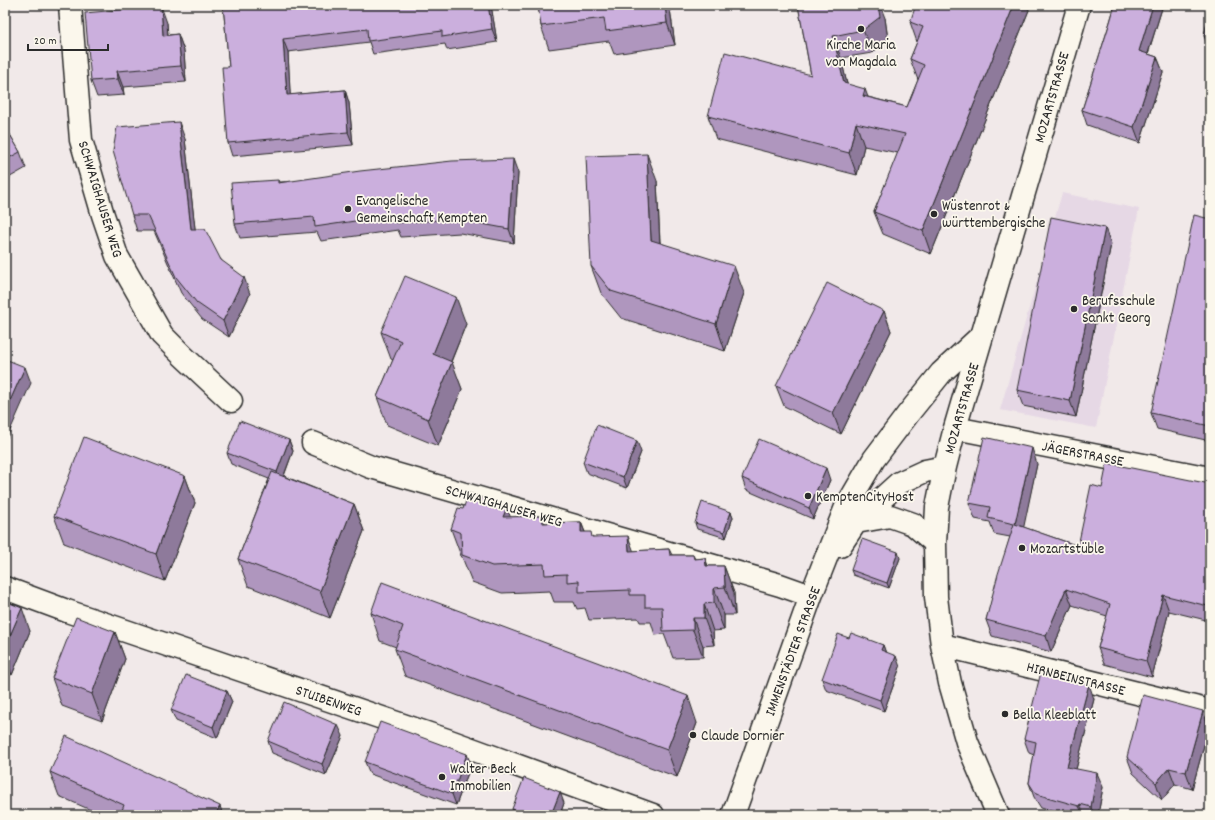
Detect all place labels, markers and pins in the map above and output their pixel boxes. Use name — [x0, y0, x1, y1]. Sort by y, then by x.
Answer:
marker: Kirche Maria von Magdala — [856, 24, 866, 34]
place label: Kirche Maria von Magdala — [826, 35, 897, 74]
place label: Evangelische Gemeinschaft Kempten — [356, 191, 487, 230]
place label: Wüstenrot & württembergische — [942, 196, 1046, 235]
marker: Evangelische Gemeinschaft Kempten — [343, 204, 353, 214]
marker: Wüstenrot & württembergische — [929, 209, 939, 219]
place label: Berufsschule Sankt Georg — [1082, 291, 1156, 330]
marker: Berufsschule Sankt Georg — [1069, 304, 1079, 314]
place label: KemptenCityHost — [816, 487, 914, 509]
marker: KemptenCityHost — [803, 491, 813, 501]
place label: Mozartstüble — [1030, 539, 1105, 561]
marker: Mozartstüble — [1017, 543, 1027, 553]
place label: Bella Kleeblatt — [1013, 705, 1097, 727]
marker: Bella Kleeblatt — [1000, 709, 1010, 719]
place label: Claude Dornier — [701, 726, 785, 748]
marker: Claude Dornier — [688, 730, 698, 740]
place label: Walter Beck Immobilien — [450, 759, 516, 798]
marker: Walter Beck Immobilien — [437, 772, 447, 782]

